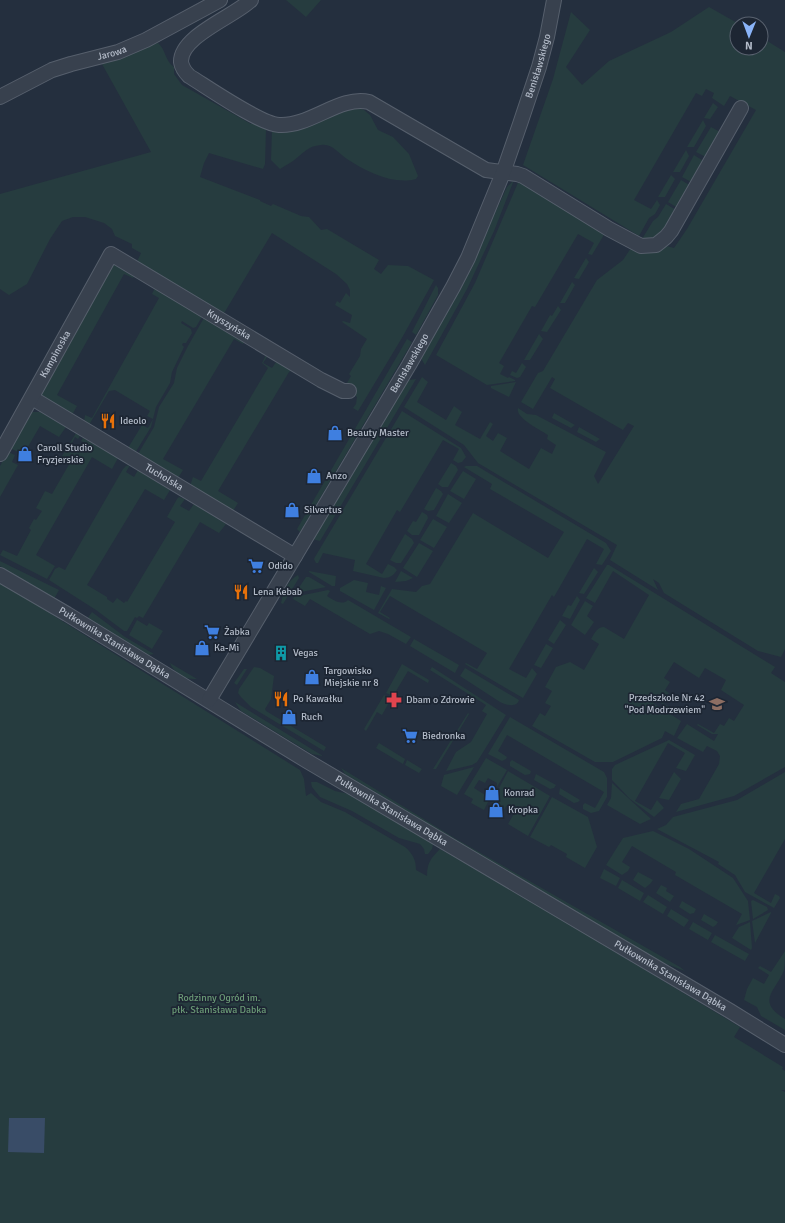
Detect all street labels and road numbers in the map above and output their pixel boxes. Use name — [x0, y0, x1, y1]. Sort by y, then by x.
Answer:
street label: Benisławskiego — [523, 33, 553, 100]
street label: Jarowa — [96, 43, 129, 63]
street label: Knyszyńska — [204, 307, 253, 342]
street label: Kampinoska — [37, 329, 73, 380]
street label: Benisławskiego — [388, 331, 432, 395]
street label: Tucholska — [143, 461, 185, 493]
street label: Pułkownika Stanisława Dąbka — [56, 604, 172, 682]
street label: Pułkownika Stanisława Dąbka — [333, 773, 450, 849]
street label: Pułkownika Stanisława Dąbka — [612, 938, 729, 1014]

